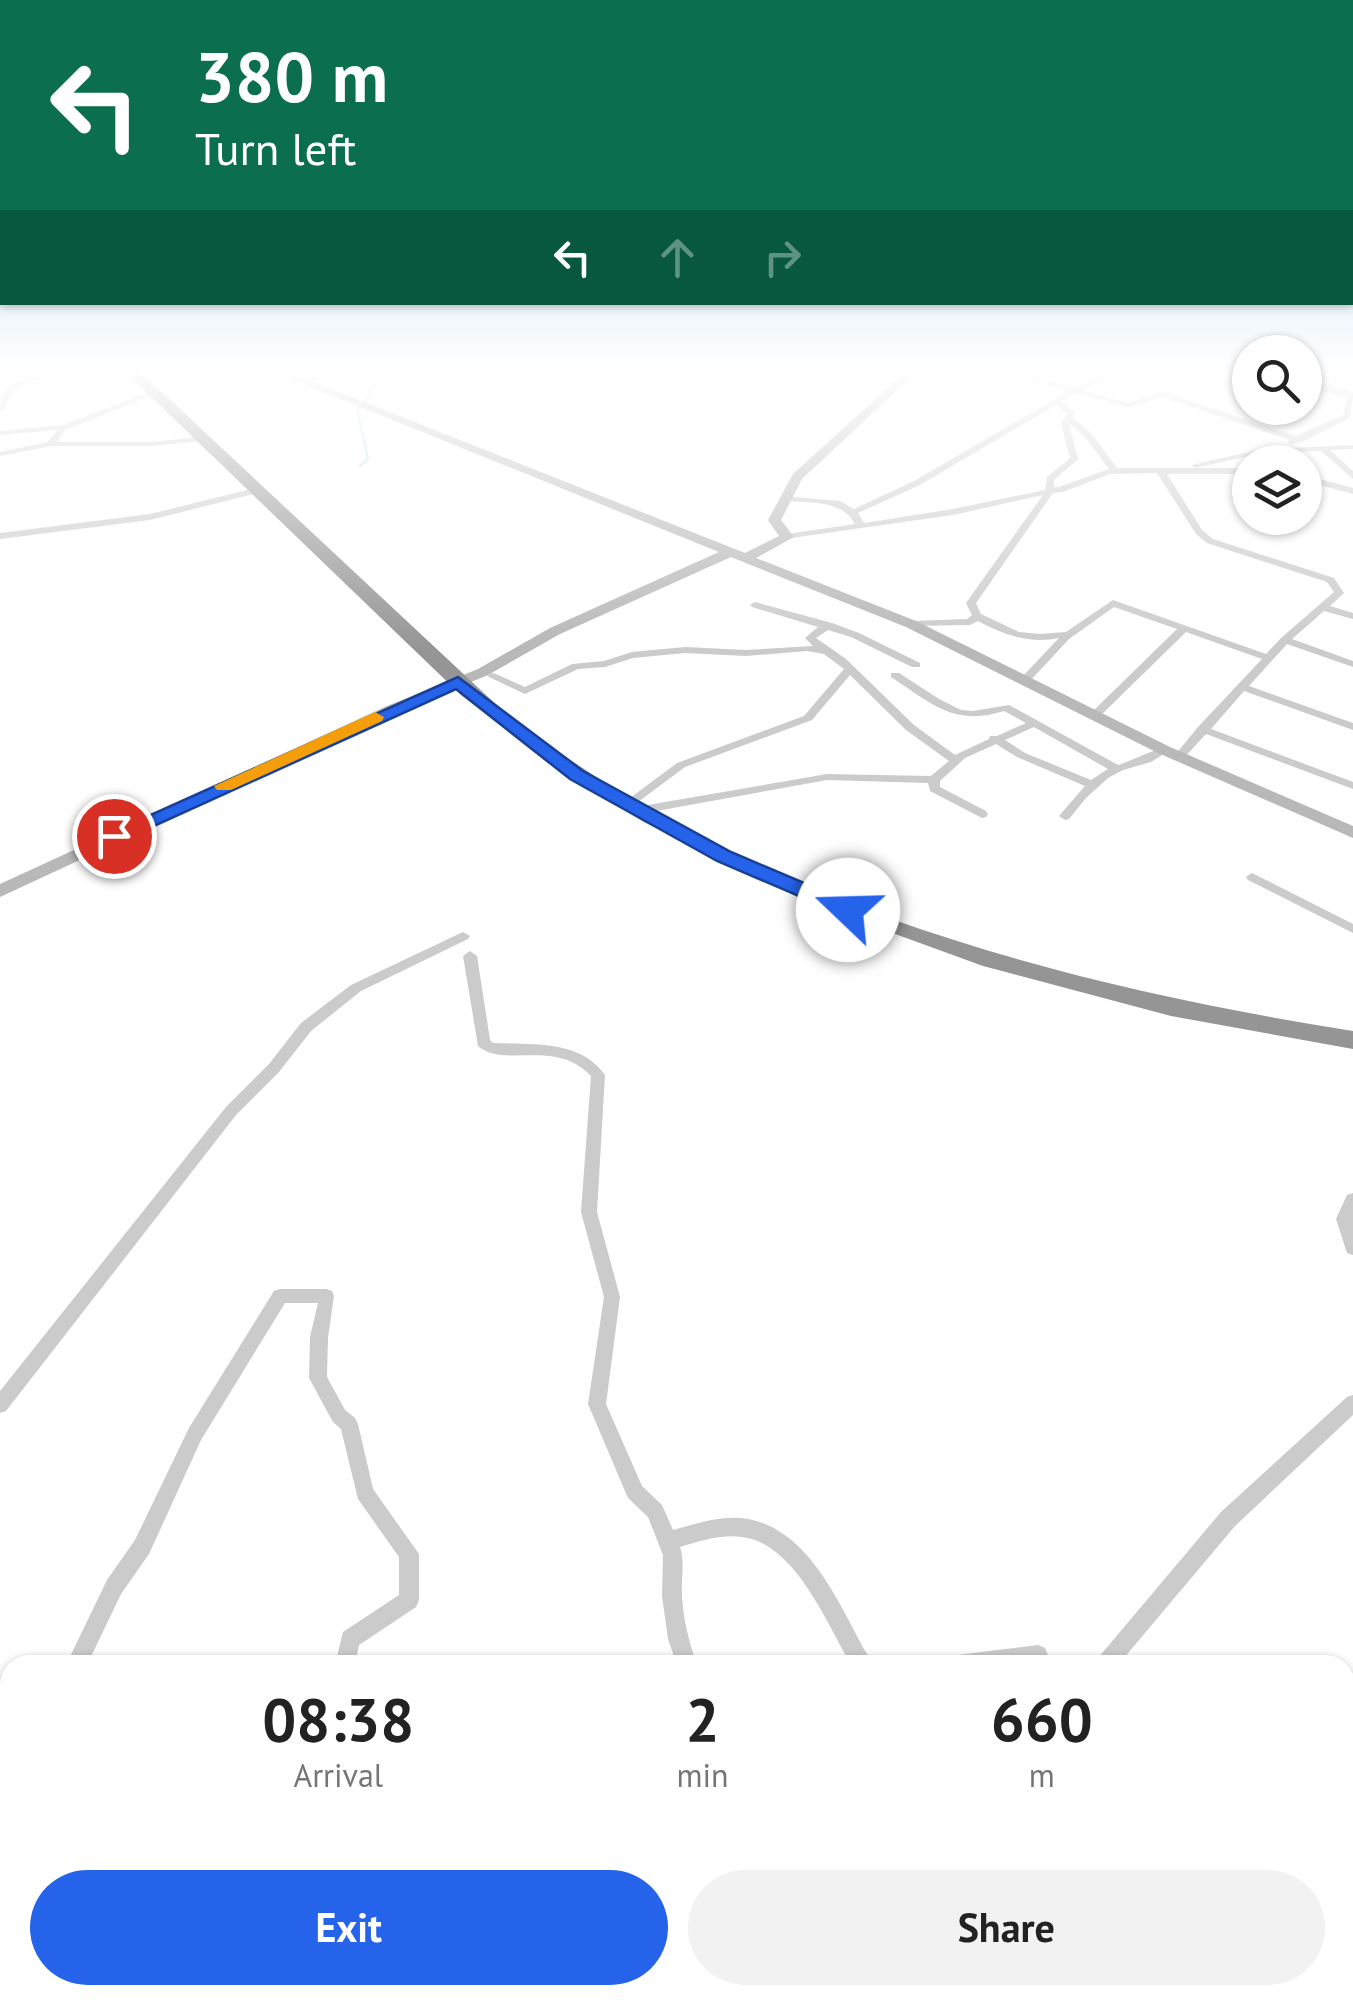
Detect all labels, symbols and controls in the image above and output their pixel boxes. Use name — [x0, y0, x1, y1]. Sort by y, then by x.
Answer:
text: 380 m — [195, 31, 388, 121]
icon: left — [30, 40, 160, 170]
text: Turn left — [195, 119, 356, 177]
icon: left — [545, 230, 600, 285]
icon: ahead — [650, 230, 705, 285]
icon: right — [755, 230, 810, 285]
map controls — [1232, 335, 1322, 535]
button: search — [1232, 335, 1322, 425]
button: layers — [1232, 445, 1322, 535]
pin — [72, 794, 157, 879]
icon: arrive — [87, 809, 142, 864]
position arrow — [796, 858, 900, 962]
text: 08:38 — [262, 1680, 414, 1758]
text: 2 — [686, 1680, 720, 1758]
text: 660 — [991, 1680, 1093, 1758]
text: Arrival — [293, 1754, 383, 1796]
text: min — [677, 1754, 729, 1796]
text: m — [1029, 1754, 1055, 1796]
button: Exit — [30, 1870, 668, 1985]
button: Share — [688, 1870, 1325, 1985]

